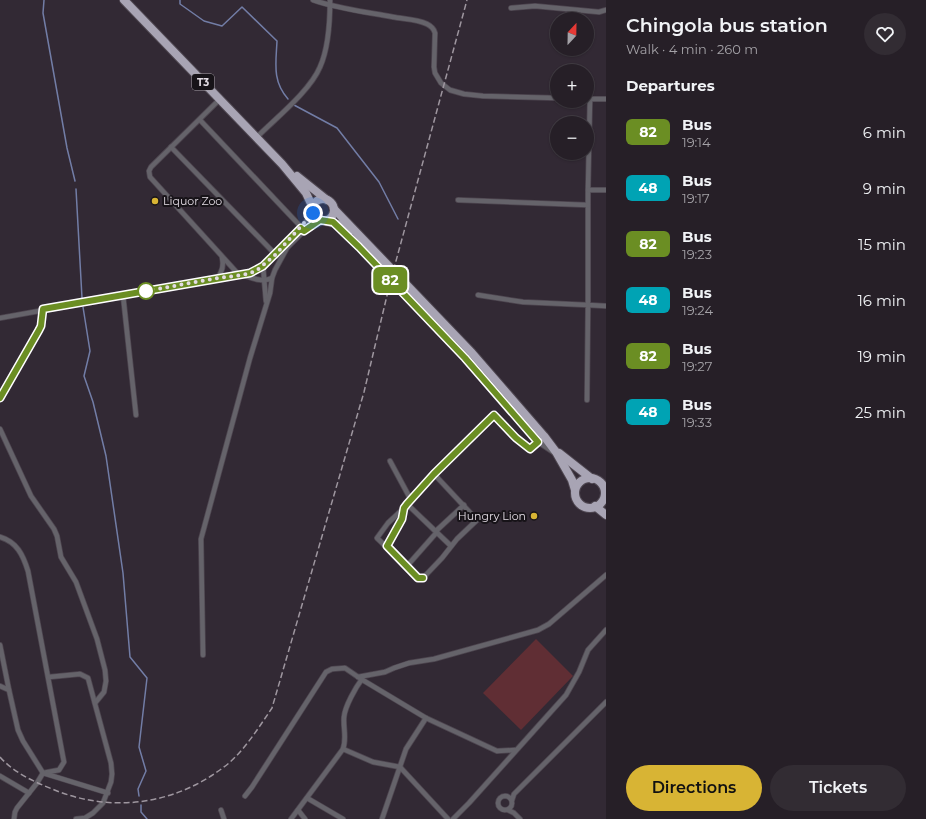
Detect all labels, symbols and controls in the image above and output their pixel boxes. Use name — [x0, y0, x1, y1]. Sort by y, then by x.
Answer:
north arrow — [550, 12, 594, 56]
map controls — [550, 12, 594, 160]
button: heart — [864, 13, 906, 55]
text: Chingola bus station — [626, 14, 828, 37]
text: Walk · 4 min · 260 m — [626, 41, 758, 57]
button: + — [550, 64, 594, 108]
road number: T3 — [192, 74, 214, 90]
text: Departures — [626, 76, 715, 95]
text: Bus — [682, 115, 712, 134]
button: − — [550, 116, 594, 160]
text: 82 — [639, 123, 657, 141]
text: 6 min — [863, 123, 906, 142]
text: 19:14 — [682, 134, 711, 150]
text: Bus — [682, 171, 712, 190]
text: 48 — [638, 179, 658, 197]
text: 9 min — [863, 179, 906, 198]
text: 19:17 — [682, 190, 710, 206]
place label: Liquor Zoo — [163, 194, 222, 208]
marker: Liquor Zoo — [150, 196, 160, 206]
your location — [303, 203, 323, 223]
text: Bus — [682, 227, 712, 246]
text: 82 — [639, 235, 657, 253]
text: 15 min — [858, 235, 906, 254]
text: 19:23 — [682, 246, 712, 262]
line badge: 82 — [372, 267, 408, 293]
text: 82 — [381, 271, 399, 289]
unlabelled marker — [137, 282, 155, 300]
text: Bus — [682, 283, 712, 302]
text: 48 — [638, 291, 658, 309]
text: 16 min — [857, 291, 906, 310]
text: 19:24 — [682, 302, 713, 318]
text: Bus — [682, 339, 712, 358]
text: 82 — [639, 347, 657, 365]
text: 19 min — [857, 347, 906, 366]
text: 19:27 — [682, 358, 712, 374]
text: Bus — [682, 395, 712, 414]
text: 48 — [638, 403, 658, 421]
text: 25 min — [855, 403, 906, 422]
text: 19:33 — [682, 414, 712, 430]
place label: Hungry Lion — [458, 509, 526, 523]
marker: Hungry Lion — [529, 511, 539, 521]
button: Directions — [626, 765, 762, 811]
button: Tickets — [770, 765, 906, 811]

